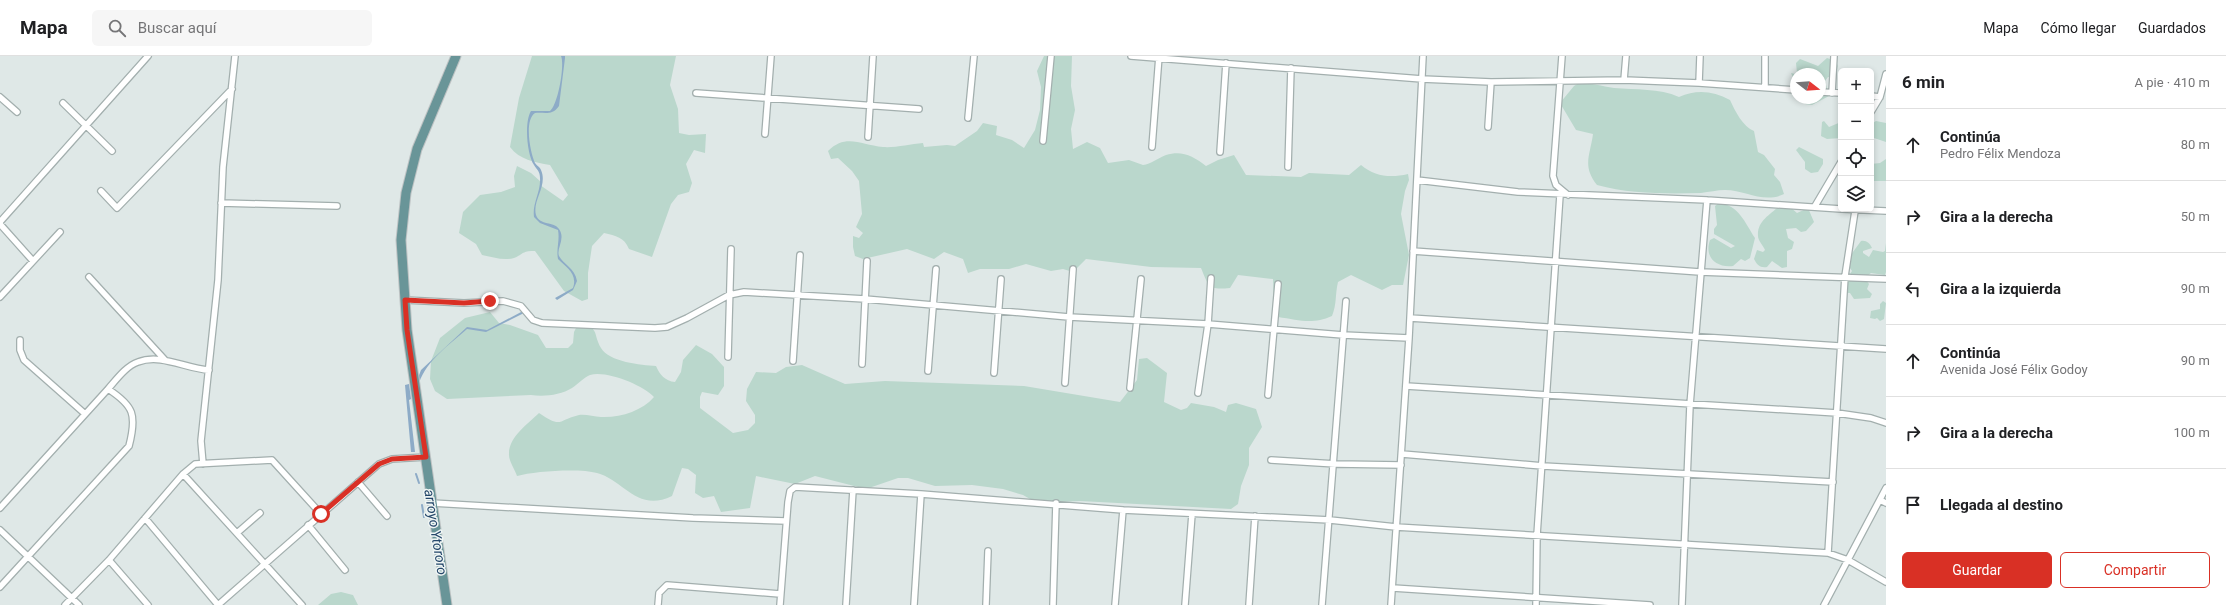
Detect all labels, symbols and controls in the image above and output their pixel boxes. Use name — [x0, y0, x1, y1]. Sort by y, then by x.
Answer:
search box — [92, 10, 372, 46]
text: Mapa — [20, 16, 68, 39]
icon: search — [106, 17, 128, 39]
text: Buscar aquí — [138, 19, 217, 37]
text: Mapa — [1983, 20, 2019, 36]
text: Cómo llegar — [2041, 20, 2116, 36]
text: Guardados — [2138, 20, 2206, 36]
north arrow — [1790, 68, 1826, 104]
map controls — [1838, 68, 1874, 212]
button: + — [1838, 68, 1874, 104]
text: 6 min — [1902, 72, 1945, 92]
text: A pie · 410 m — [2135, 75, 2210, 90]
button: − — [1838, 104, 1874, 140]
text: Continúa — [1940, 128, 2001, 146]
icon: ahead — [1902, 134, 1924, 156]
text: 80 m — [2181, 137, 2210, 152]
button: locate — [1838, 140, 1874, 176]
text: Pedro Félix Mendoza — [1940, 146, 2061, 161]
button: layers — [1838, 176, 1874, 212]
icon: right — [1902, 206, 1924, 228]
text: Gira a la derecha — [1940, 208, 2053, 226]
text: 50 m — [2181, 209, 2210, 224]
icon: left — [1902, 278, 1924, 300]
text: Gira a la izquierda — [1940, 280, 2061, 298]
text: 90 m — [2181, 281, 2210, 296]
route end — [481, 292, 499, 310]
text: Continúa — [1940, 344, 2001, 362]
icon: ahead — [1902, 350, 1924, 372]
text: 90 m — [2181, 353, 2210, 368]
text: Avenida José Félix Godoy — [1940, 362, 2088, 377]
icon: right — [1902, 422, 1924, 444]
text: Gira a la derecha — [1940, 424, 2053, 442]
text: 100 m — [2173, 425, 2210, 440]
water label: arroyo Ytororo — [421, 488, 451, 576]
icon: arrive — [1902, 494, 1924, 516]
text: Llegada al destino — [1940, 496, 2063, 514]
route start — [312, 505, 330, 523]
button: Guardar — [1902, 552, 2052, 588]
button: Compartir — [2060, 552, 2210, 588]

